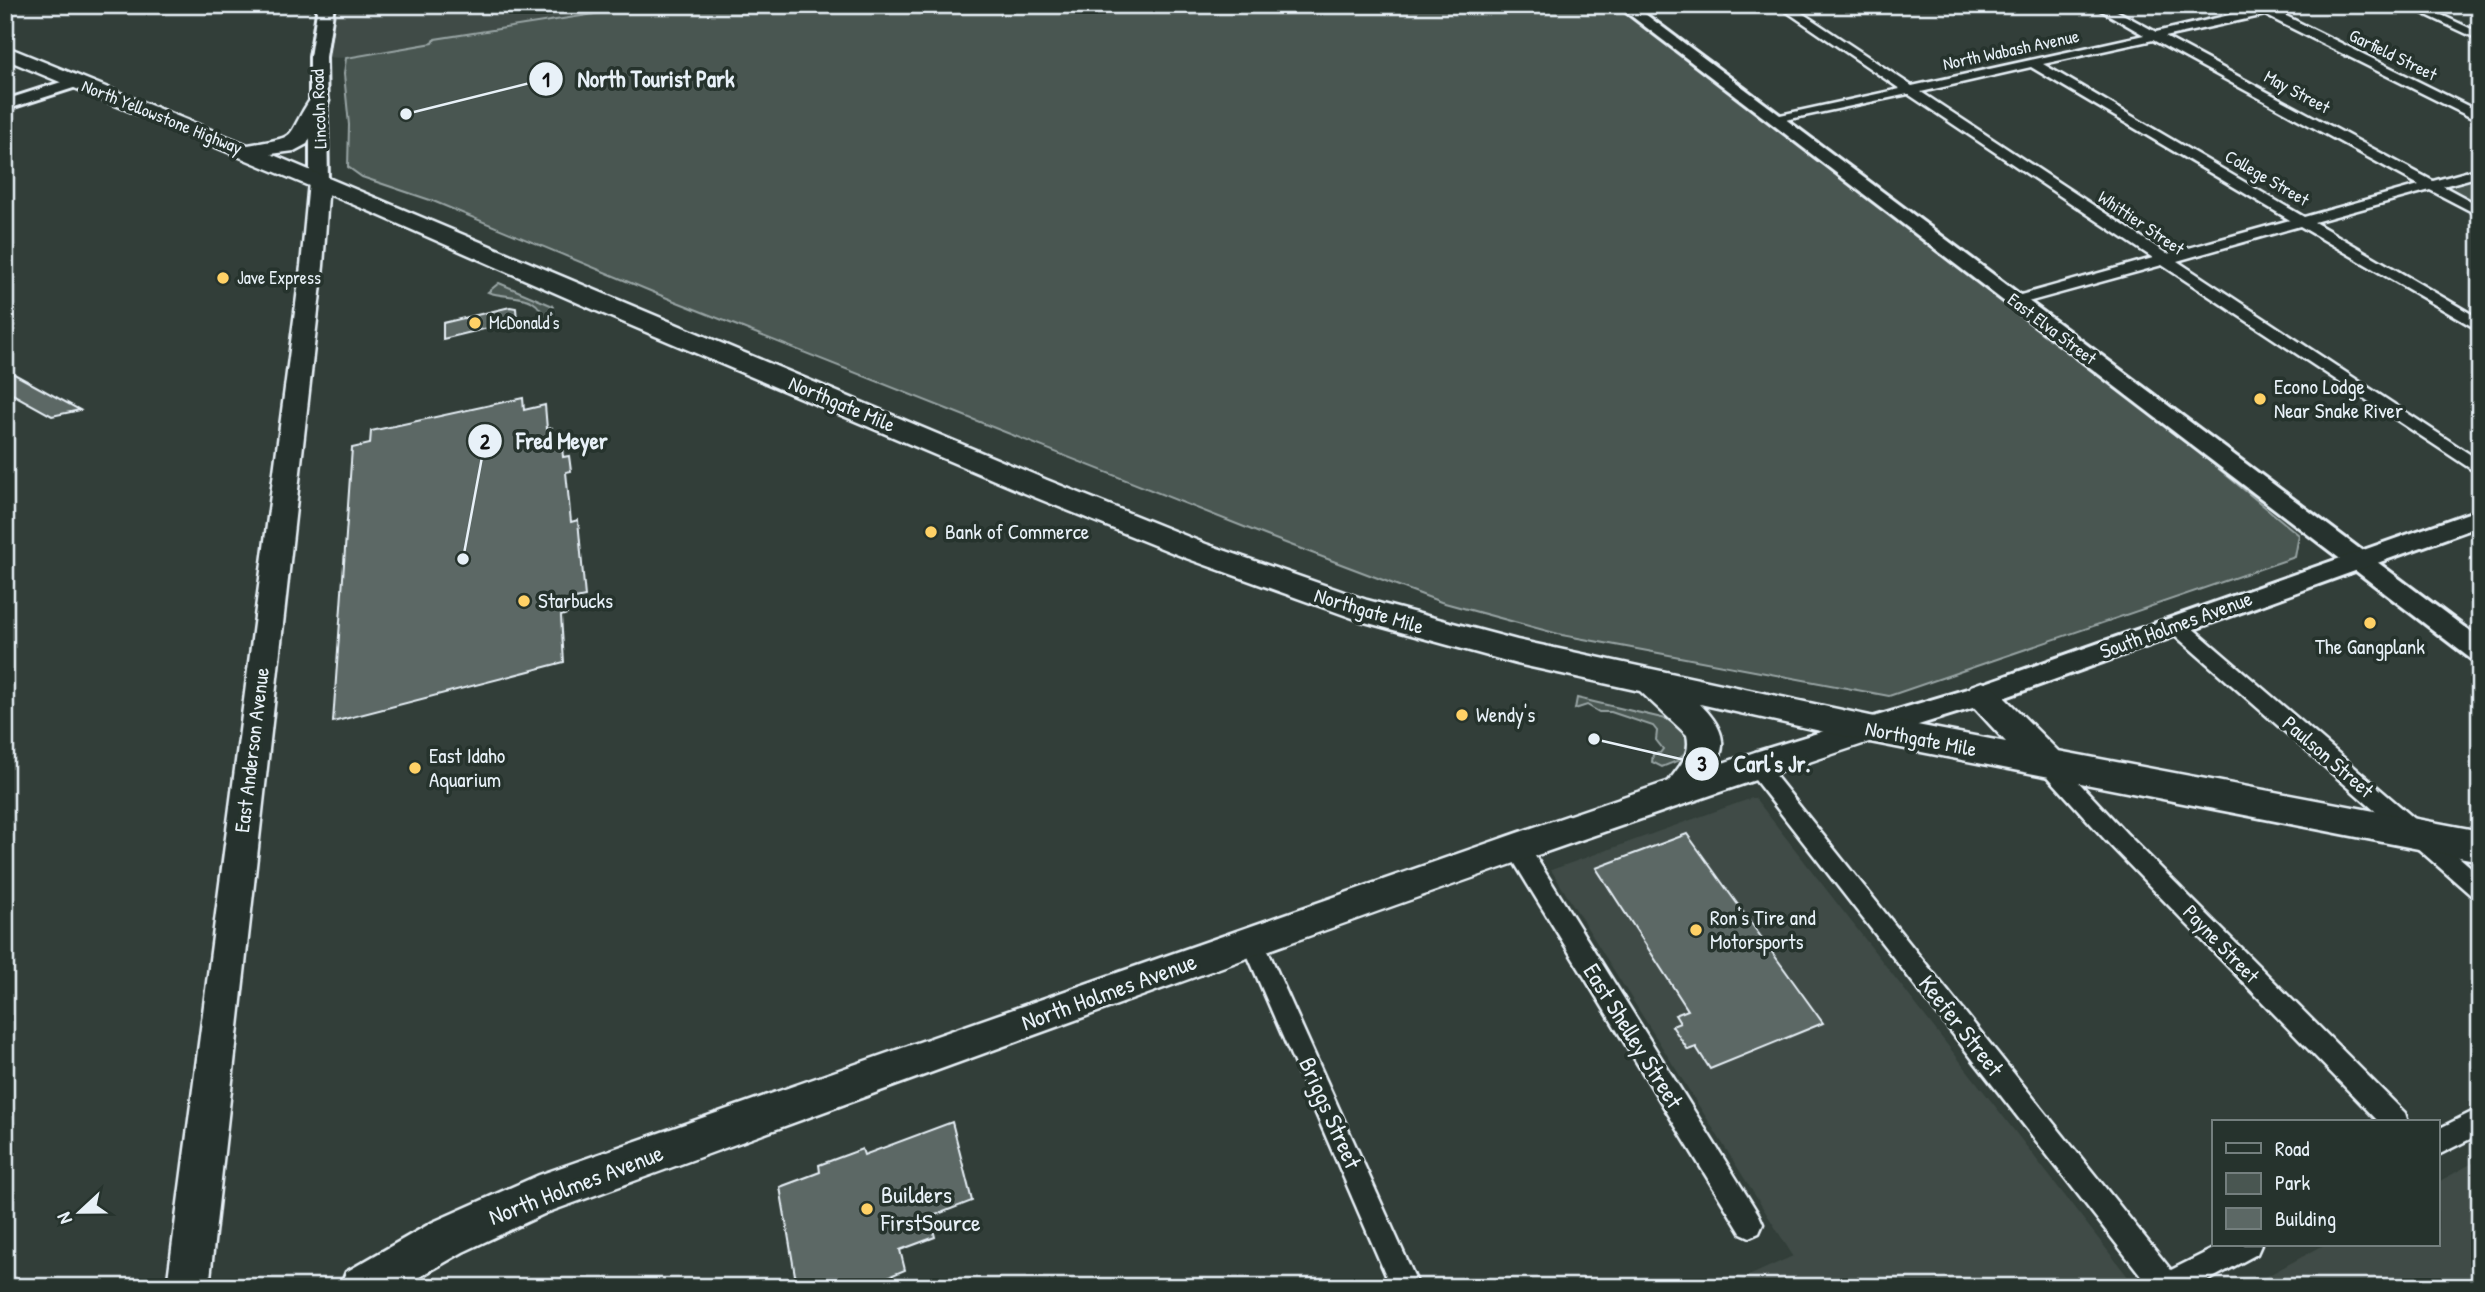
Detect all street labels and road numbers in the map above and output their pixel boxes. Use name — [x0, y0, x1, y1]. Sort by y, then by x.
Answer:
street label: North Wabash Avenue — [1941, 23, 2081, 76]
street label: Garfield Street — [2345, 23, 2442, 87]
street label: May Street — [2260, 64, 2335, 120]
street label: Lincoln Road — [305, 69, 332, 149]
street label: North Yellowstone Highway — [78, 73, 246, 160]
street label: College Street — [2221, 143, 2315, 212]
street label: Whittier Street — [2093, 184, 2190, 261]
street label: East Elva Street — [2003, 287, 2103, 371]
street label: Northgate Mile — [785, 368, 900, 439]
street label: Northgate Mile — [1311, 580, 1427, 641]
street label: South Holmes Avenue — [2096, 584, 2256, 666]
street label: East Anderson Avenue — [227, 666, 276, 834]
street label: Paulson Street — [2277, 709, 2381, 805]
street label: Northgate Mile — [1863, 714, 1979, 764]
street label: Payne Street — [2177, 898, 2267, 990]
street label: North Holmes Avenue — [1017, 944, 1201, 1038]
street label: East Shelley Street — [1577, 957, 1692, 1115]
street label: Keefer Street — [1912, 968, 2012, 1083]
street label: Briggs Street — [1292, 1052, 1370, 1174]
street label: North Holmes Avenue — [484, 1136, 668, 1232]

